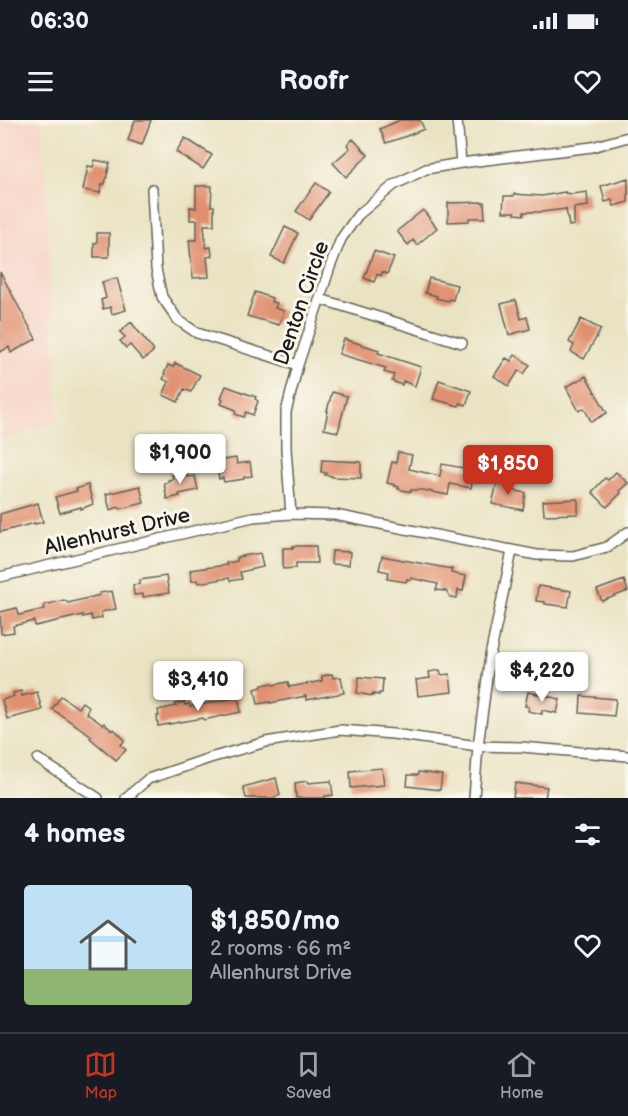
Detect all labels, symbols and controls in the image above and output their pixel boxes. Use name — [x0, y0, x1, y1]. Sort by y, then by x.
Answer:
text: 06:30 — [30, 8, 89, 35]
icon: menu — [24, 65, 57, 98]
text: Roofr — [279, 65, 349, 97]
icon: heart — [571, 65, 604, 98]
street label: Denton Circle — [269, 238, 334, 369]
pin: $1,900 — [131, 434, 229, 485]
text: $1,900 — [149, 441, 211, 465]
pin: $1,850 — [459, 445, 557, 496]
text: $1,850 — [477, 452, 539, 476]
street label: Allenhurst Drive — [42, 503, 193, 560]
pin: $4,220 — [493, 652, 591, 703]
text: $4,220 — [509, 659, 575, 683]
pin: $3,410 — [149, 661, 247, 712]
text: $3,410 — [167, 668, 229, 692]
icon: filters — [571, 818, 604, 851]
text: 4 homes — [24, 819, 125, 850]
text: $1,850/mo — [210, 906, 340, 937]
icon: home — [72, 909, 144, 981]
icon: heart — [571, 929, 604, 962]
text: 2 rooms · 66 m² — [210, 937, 351, 961]
text: Allenhurst Drive — [210, 961, 352, 985]
tab: Map — [84, 1048, 117, 1103]
tab: Saved — [286, 1048, 331, 1103]
tab: Home — [500, 1048, 544, 1103]

